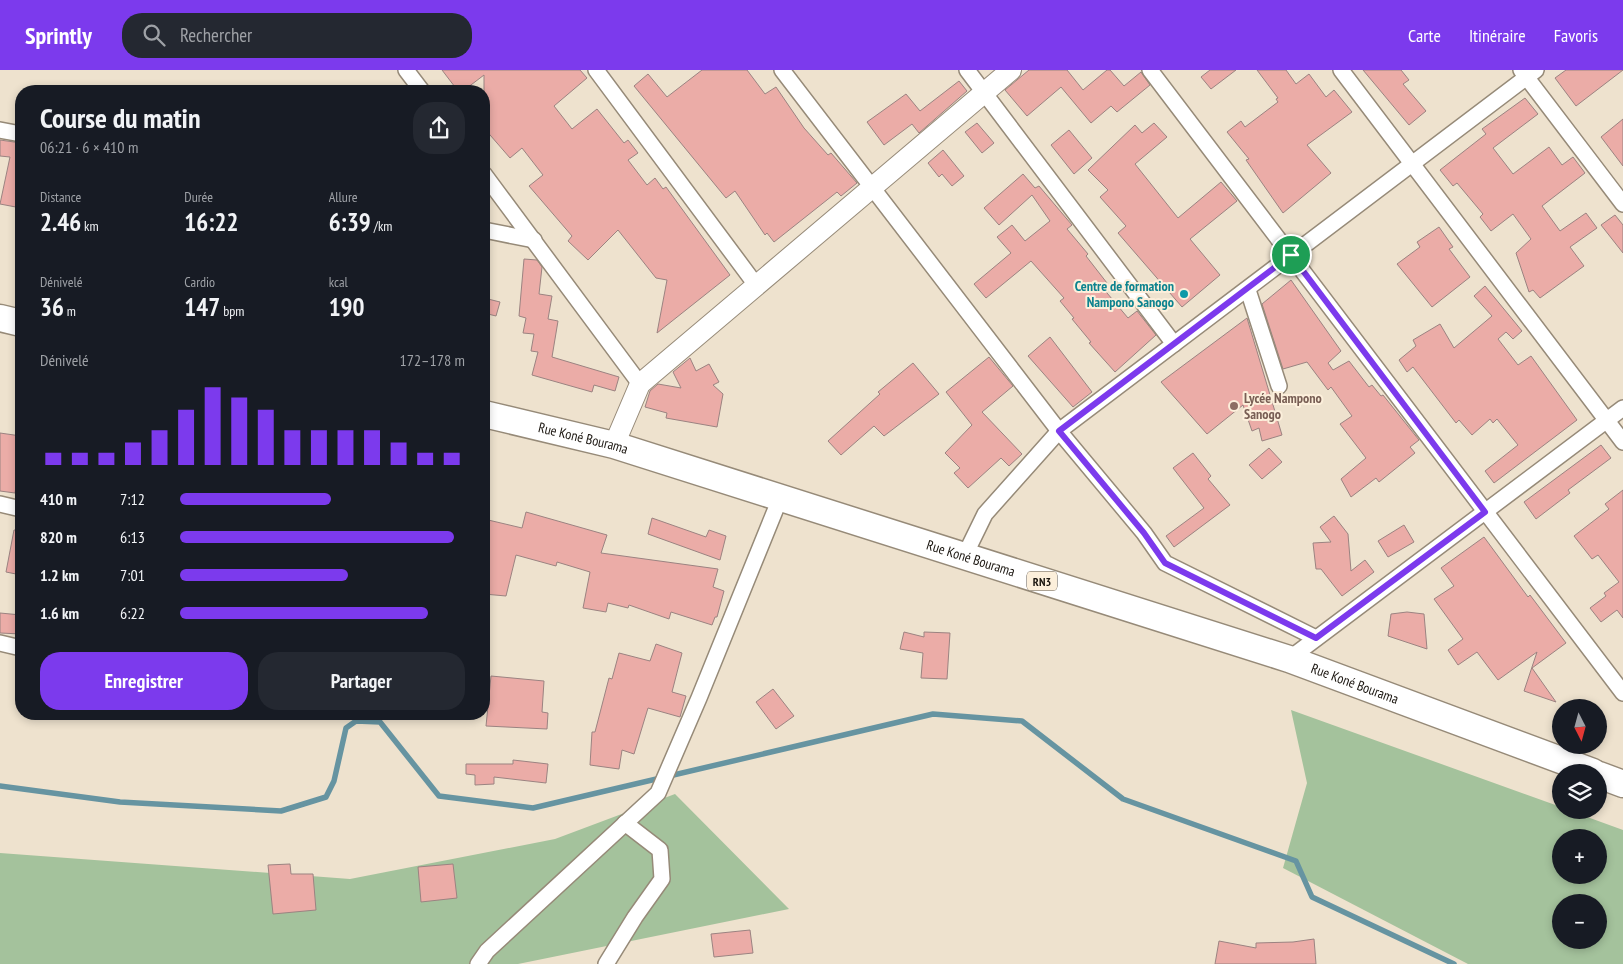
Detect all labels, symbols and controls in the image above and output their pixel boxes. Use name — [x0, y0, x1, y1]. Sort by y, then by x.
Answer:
search box — [122, 13, 472, 58]
text: Sprintly — [25, 20, 92, 51]
icon: search — [140, 21, 168, 49]
text: Rechercher — [180, 23, 252, 47]
text: Carte — [1408, 24, 1441, 47]
text: Itinéraire — [1469, 24, 1526, 47]
text: Favoris — [1554, 24, 1598, 47]
text: Course du matin — [40, 99, 201, 136]
button: share — [413, 102, 465, 154]
text: 06:21 · 6 × 410 m — [40, 137, 138, 157]
text: Distance — [40, 188, 81, 206]
text: Durée — [184, 188, 213, 206]
text: Allure — [329, 188, 358, 206]
text: 2.46 — [40, 206, 81, 238]
text: 16:22 — [184, 206, 238, 238]
text: 6:39 — [329, 206, 371, 238]
text: km — [81, 217, 99, 235]
text: /km — [371, 217, 392, 235]
pin — [1270, 234, 1312, 276]
icon: arrive — [1277, 241, 1305, 269]
text: Dénivelé — [40, 273, 83, 291]
text: Cardio — [184, 273, 215, 291]
text: kcal — [329, 273, 348, 291]
place label: Centre de formation Nampono Sanogo — [1075, 277, 1174, 311]
marker: Centre de formation Nampono Sanogo — [1178, 288, 1190, 300]
text: 36 — [40, 291, 64, 323]
text: 147 — [184, 291, 220, 323]
text: 190 — [329, 291, 365, 323]
text: m — [64, 302, 76, 320]
text: bpm — [220, 302, 244, 320]
text: Dénivelé — [40, 350, 89, 370]
text: 172–178 m — [400, 350, 465, 370]
place label: Lycée Nampono Sanogo — [1244, 389, 1322, 423]
marker: Lycée Nampono Sanogo — [1228, 400, 1240, 412]
street label: Rue Koné Bourama — [536, 418, 630, 458]
text: 410 m — [40, 489, 77, 509]
text: 7:12 — [120, 489, 145, 509]
text: 820 m — [40, 527, 77, 547]
text: 6:13 — [120, 527, 145, 547]
street label: Rue Koné Bourama — [924, 536, 1017, 581]
text: 1.2 km — [40, 565, 79, 585]
text: 7:01 — [120, 565, 145, 585]
road number: RN3 — [1027, 572, 1057, 590]
text: 1.6 km — [40, 603, 79, 623]
text: 6:22 — [120, 603, 145, 623]
button: Enregistrer — [40, 652, 248, 710]
button: Partager — [258, 652, 465, 710]
street label: Rue Koné Bourama — [1309, 659, 1401, 708]
north arrow — [1552, 699, 1608, 754]
map controls — [1552, 699, 1607, 949]
button: layers — [1552, 764, 1607, 819]
button: + — [1552, 829, 1607, 884]
button: − — [1552, 894, 1607, 949]

